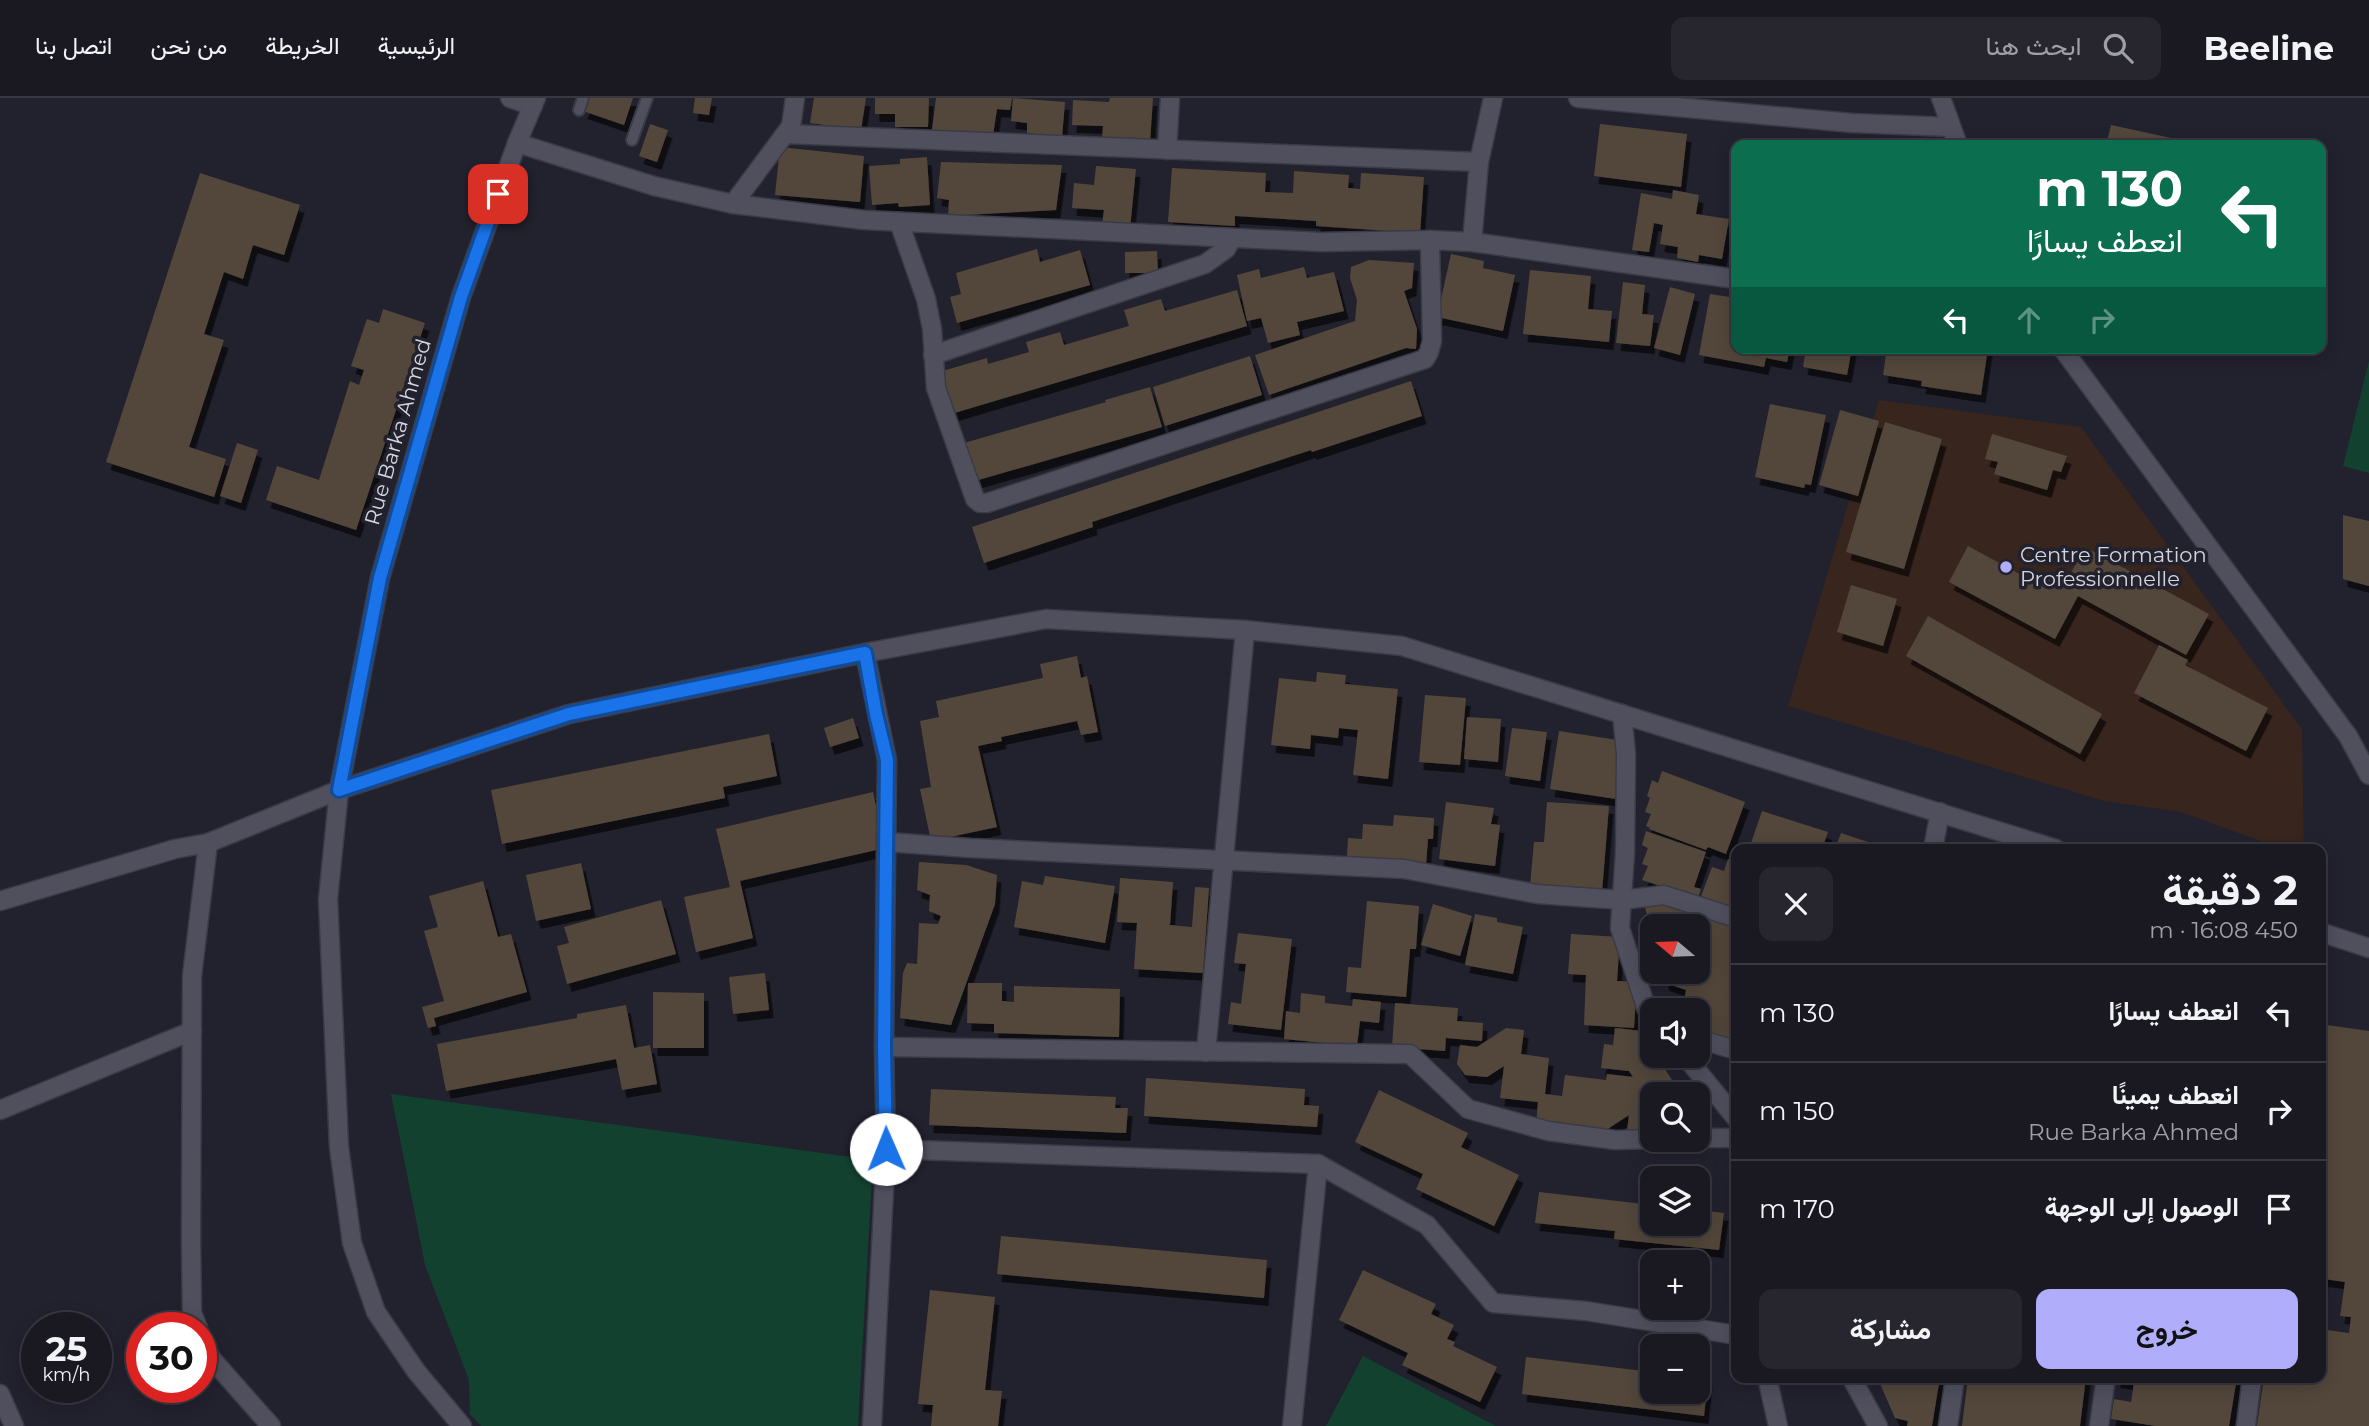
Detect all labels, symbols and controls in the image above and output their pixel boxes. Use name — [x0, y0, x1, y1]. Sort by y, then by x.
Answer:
search box — [1671, 17, 2161, 80]
text: Beeline — [2203, 28, 2334, 68]
icon: search — [2099, 29, 2137, 67]
text: ابحث هنا — [1985, 30, 2081, 62]
text: اتصل بنا — [35, 31, 112, 60]
text: من نحن — [150, 31, 227, 60]
text: الخريطة — [265, 31, 340, 60]
text: الرئيسية — [378, 31, 455, 60]
text: 130 m — [2036, 159, 2183, 218]
pin — [468, 164, 528, 224]
icon: left — [2207, 168, 2298, 259]
icon: arrive — [479, 175, 517, 213]
text: انعطف يسارًا — [2027, 221, 2183, 260]
icon: left — [1937, 301, 1975, 339]
icon: ahead — [2010, 301, 2048, 339]
icon: right — [2083, 301, 2121, 339]
street label: Rue Barka Ahmed — [359, 336, 436, 528]
place label: Centre Formation Professionnelle — [2020, 542, 2207, 591]
marker: Centre Formation Professionnelle — [1998, 559, 2014, 575]
text: 2 دقيقة — [2162, 864, 2298, 916]
button: close — [1759, 867, 1833, 941]
north arrow — [1640, 914, 1710, 984]
map controls — [1640, 914, 1710, 1404]
text: 450 m · 16:08 — [2149, 916, 2298, 944]
icon: left — [2260, 994, 2298, 1032]
text: انعطف يسارًا — [2109, 995, 2239, 1027]
text: 130 m — [1759, 997, 1835, 1029]
button: sound — [1640, 998, 1710, 1068]
text: انعطف يمينًا — [2112, 1079, 2239, 1111]
button: search — [1640, 1082, 1710, 1152]
icon: right — [2260, 1092, 2298, 1130]
text: 150 m — [1759, 1095, 1835, 1127]
position arrow — [849, 1112, 923, 1186]
text: Rue Barka Ahmed — [2028, 1118, 2239, 1146]
button: layers — [1640, 1166, 1710, 1236]
icon: arrive — [2260, 1190, 2298, 1228]
text: الوصول إلى الوجهة — [2045, 1191, 2239, 1223]
text: 170 m — [1759, 1193, 1835, 1225]
button: + — [1640, 1250, 1710, 1320]
button: مشاركة — [1759, 1289, 2022, 1369]
button: خروج — [2036, 1289, 2298, 1369]
speed limit sign: 30 — [126, 1312, 217, 1403]
text: 25 — [46, 1327, 87, 1370]
button: − — [1640, 1334, 1710, 1404]
text: km/h — [42, 1364, 91, 1386]

